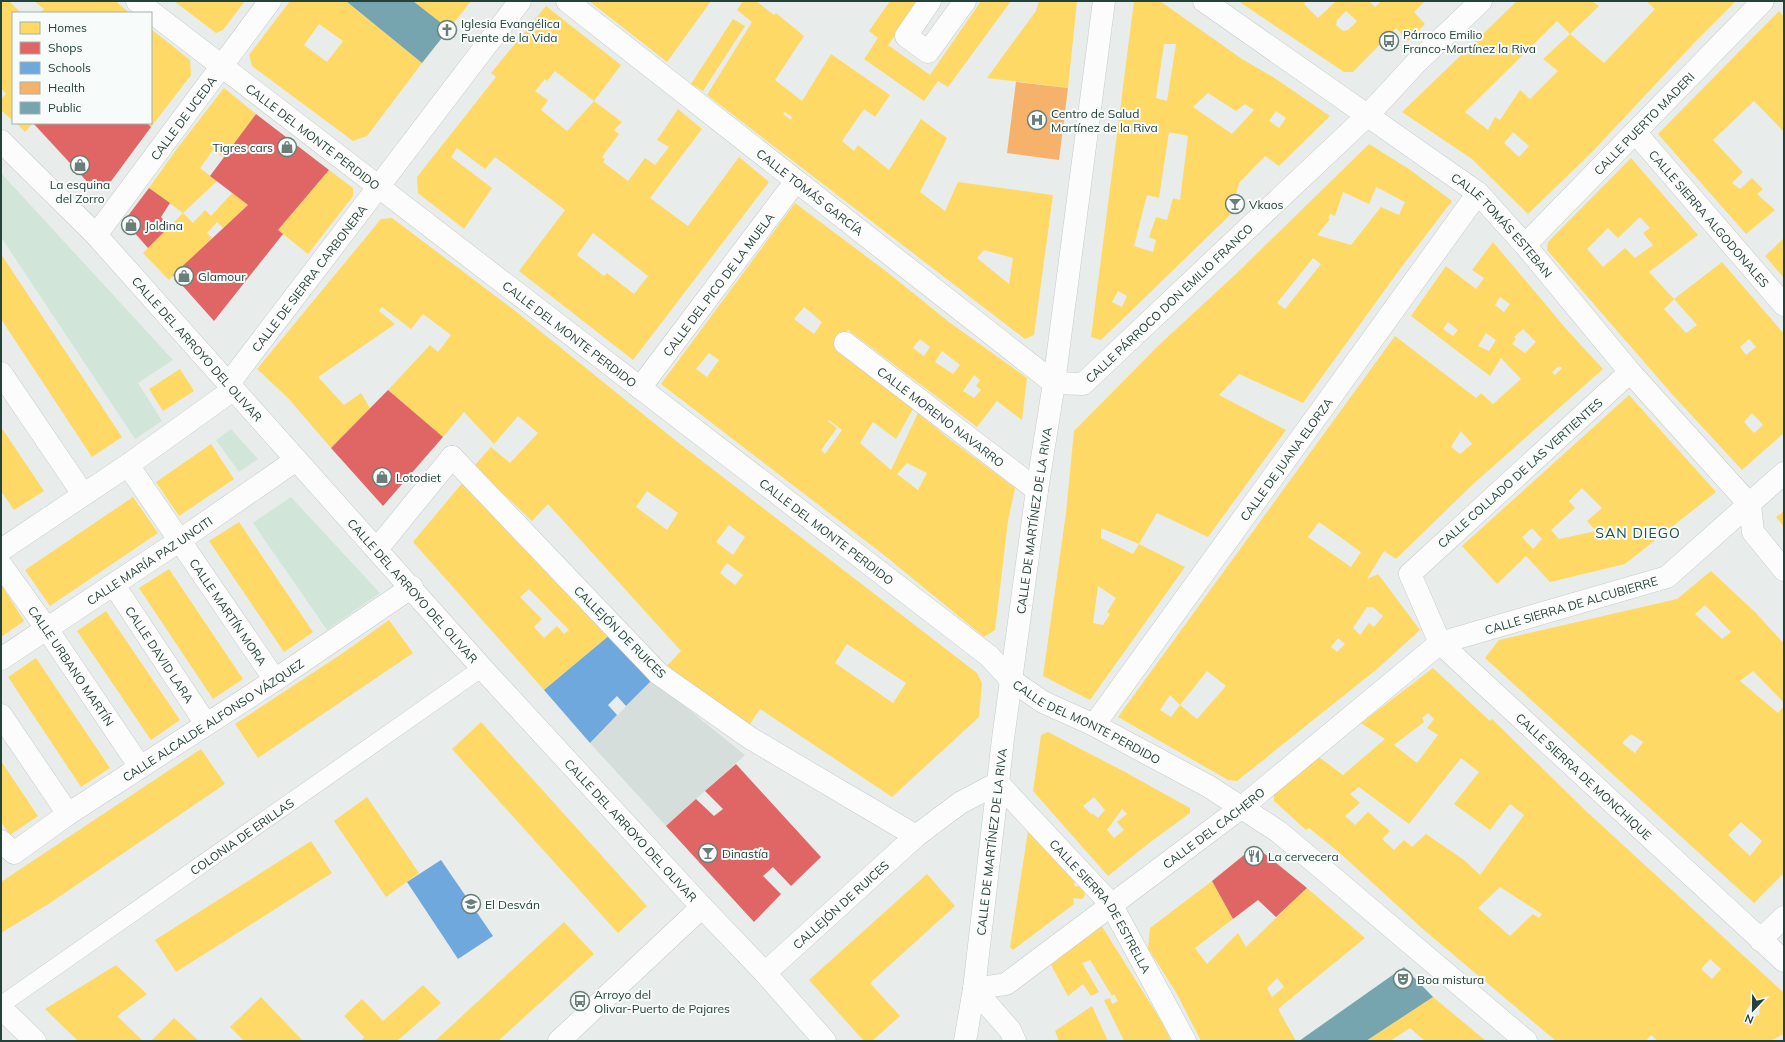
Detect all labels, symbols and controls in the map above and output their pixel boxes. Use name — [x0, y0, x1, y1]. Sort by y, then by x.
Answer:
legend — [12, 12, 152, 124]
place label: Iglesia Evangélica Fuente de la Vida — [461, 16, 560, 45]
church icon: Iglesia Evangélica Fuente de la Vida — [436, 19, 458, 41]
text: Homes — [48, 20, 87, 35]
place label: Párroco Emilio Franco-Martínez la Riva — [1403, 27, 1536, 56]
bus stop icon: Párroco Emilio Franco-Martínez la Riva — [1378, 30, 1400, 52]
text: Shops — [48, 40, 83, 55]
text: Schools — [48, 60, 91, 75]
street label: CALLE PUERTO MADERI — [1590, 69, 1697, 178]
street label: CALLE DE UCEDA — [147, 73, 219, 163]
text: Health — [48, 80, 85, 95]
street label: CALLE DEL MONTE PERDIDO — [243, 80, 383, 193]
text: Public — [48, 100, 82, 115]
place label: Centro de Salud Martínez de la Riva — [1051, 106, 1158, 135]
hospital icon: Centro de Salud Martínez de la Riva — [1026, 109, 1048, 131]
shop icon: Tigres cars — [276, 136, 298, 158]
place label: Tigres cars — [212, 140, 273, 155]
street label: CALLE TOMÁS GARCÍA — [754, 145, 867, 238]
street label: CALLE SIERRA ALGODONALES — [1646, 147, 1773, 290]
shop icon: La esquina del Zorro — [69, 154, 91, 176]
street label: CALLE TOMÁS ESTEBAN — [1449, 169, 1556, 280]
place label: La esquina del Zorro — [50, 177, 110, 206]
bar icon: Vkaos — [1224, 193, 1246, 215]
place label: Vkaos — [1249, 197, 1284, 212]
street label: CALLE DE SIERRA CARBONERA — [248, 201, 370, 355]
street label: CALLE DEL PICO DE LA MUELA — [659, 209, 777, 359]
shop icon: Joldina — [120, 214, 142, 236]
place label: Joldina — [145, 218, 183, 233]
street label: CALLE PÁRROCO DON EMILIO FRANCO — [1082, 220, 1256, 386]
shop icon: Glamour — [173, 265, 195, 287]
place label: Glamour — [198, 269, 246, 284]
street label: CALLE DEL ARROYO DEL OLIVAR — [129, 273, 266, 424]
street label: CALLE DEL MONTE PERDIDO — [500, 277, 640, 390]
street label: CALLE MORENO NAVARRO — [875, 363, 1008, 470]
street label: CALLE DE JUANA ELORZA — [1236, 394, 1336, 524]
street label: CALLE COLLADO DE LAS VERTIENTES — [1434, 395, 1606, 551]
street label: CALLE DE MARTÍNEZ DE LA RIVA — [1013, 426, 1054, 615]
shop icon: Lotodiet — [371, 466, 393, 488]
place label: Lotodiet — [396, 470, 441, 485]
street label: CALLE DEL MONTE PERDIDO — [757, 475, 897, 588]
street label: CALLE MARÍA PAZ UNCITI — [84, 513, 215, 608]
street label: CALLE DEL ARROYO DEL OLIVAR — [345, 515, 481, 666]
district label: SAN DIEGO — [1595, 524, 1681, 542]
street label: CALLE MARTÍN MORA — [187, 556, 270, 668]
street label: CALLE SIERRA DE ALCUBIERRE — [1483, 573, 1659, 637]
street label: CALLEJÓN DE RUICES — [571, 583, 669, 681]
street label: CALLE URBANO MARTÍN — [25, 603, 118, 729]
street label: CALLE DAVID LARA — [122, 603, 197, 706]
street label: CALLE ALCALDE ALFONSO VÁZQUEZ — [119, 655, 306, 784]
street label: CALLE DEL MONTE PERDIDO — [1010, 676, 1163, 767]
street label: CALLE SIERRA DE MONCHIQUE — [1513, 710, 1655, 843]
street label: CALLE DE MARTÍNEZ DE LA RIVA — [973, 747, 1009, 936]
street label: CALLE DEL ARROYO DEL OLIVAR — [562, 756, 701, 905]
street label: CALLE DEL CACHERO — [1159, 784, 1267, 872]
street label: COLONIA DE ERILLAS — [187, 795, 297, 878]
street label: CALLE SIERRA DE ESTRELLA — [1047, 836, 1155, 976]
bar icon: Dinastía — [697, 842, 719, 864]
restaurant icon: La cervecera — [1243, 845, 1265, 867]
place label: Dinastía — [722, 846, 768, 861]
place label: La cervecera — [1268, 849, 1339, 864]
street label: CALLEJÓN DE RUICES — [789, 857, 892, 952]
school or university icon: El Desván — [460, 893, 482, 915]
place label: El Desván — [485, 897, 540, 912]
theatre icon: Boa mistura — [1392, 968, 1414, 990]
place label: Boa mistura — [1417, 972, 1484, 987]
place label: Arroyo del Olivar-Puerto de Pajares — [594, 987, 730, 1016]
bus stop icon: Arroyo del Olivar-Puerto de Pajares — [569, 990, 591, 1012]
north arrow — [1733, 990, 1773, 1030]
text: N — [1743, 1011, 1756, 1027]

